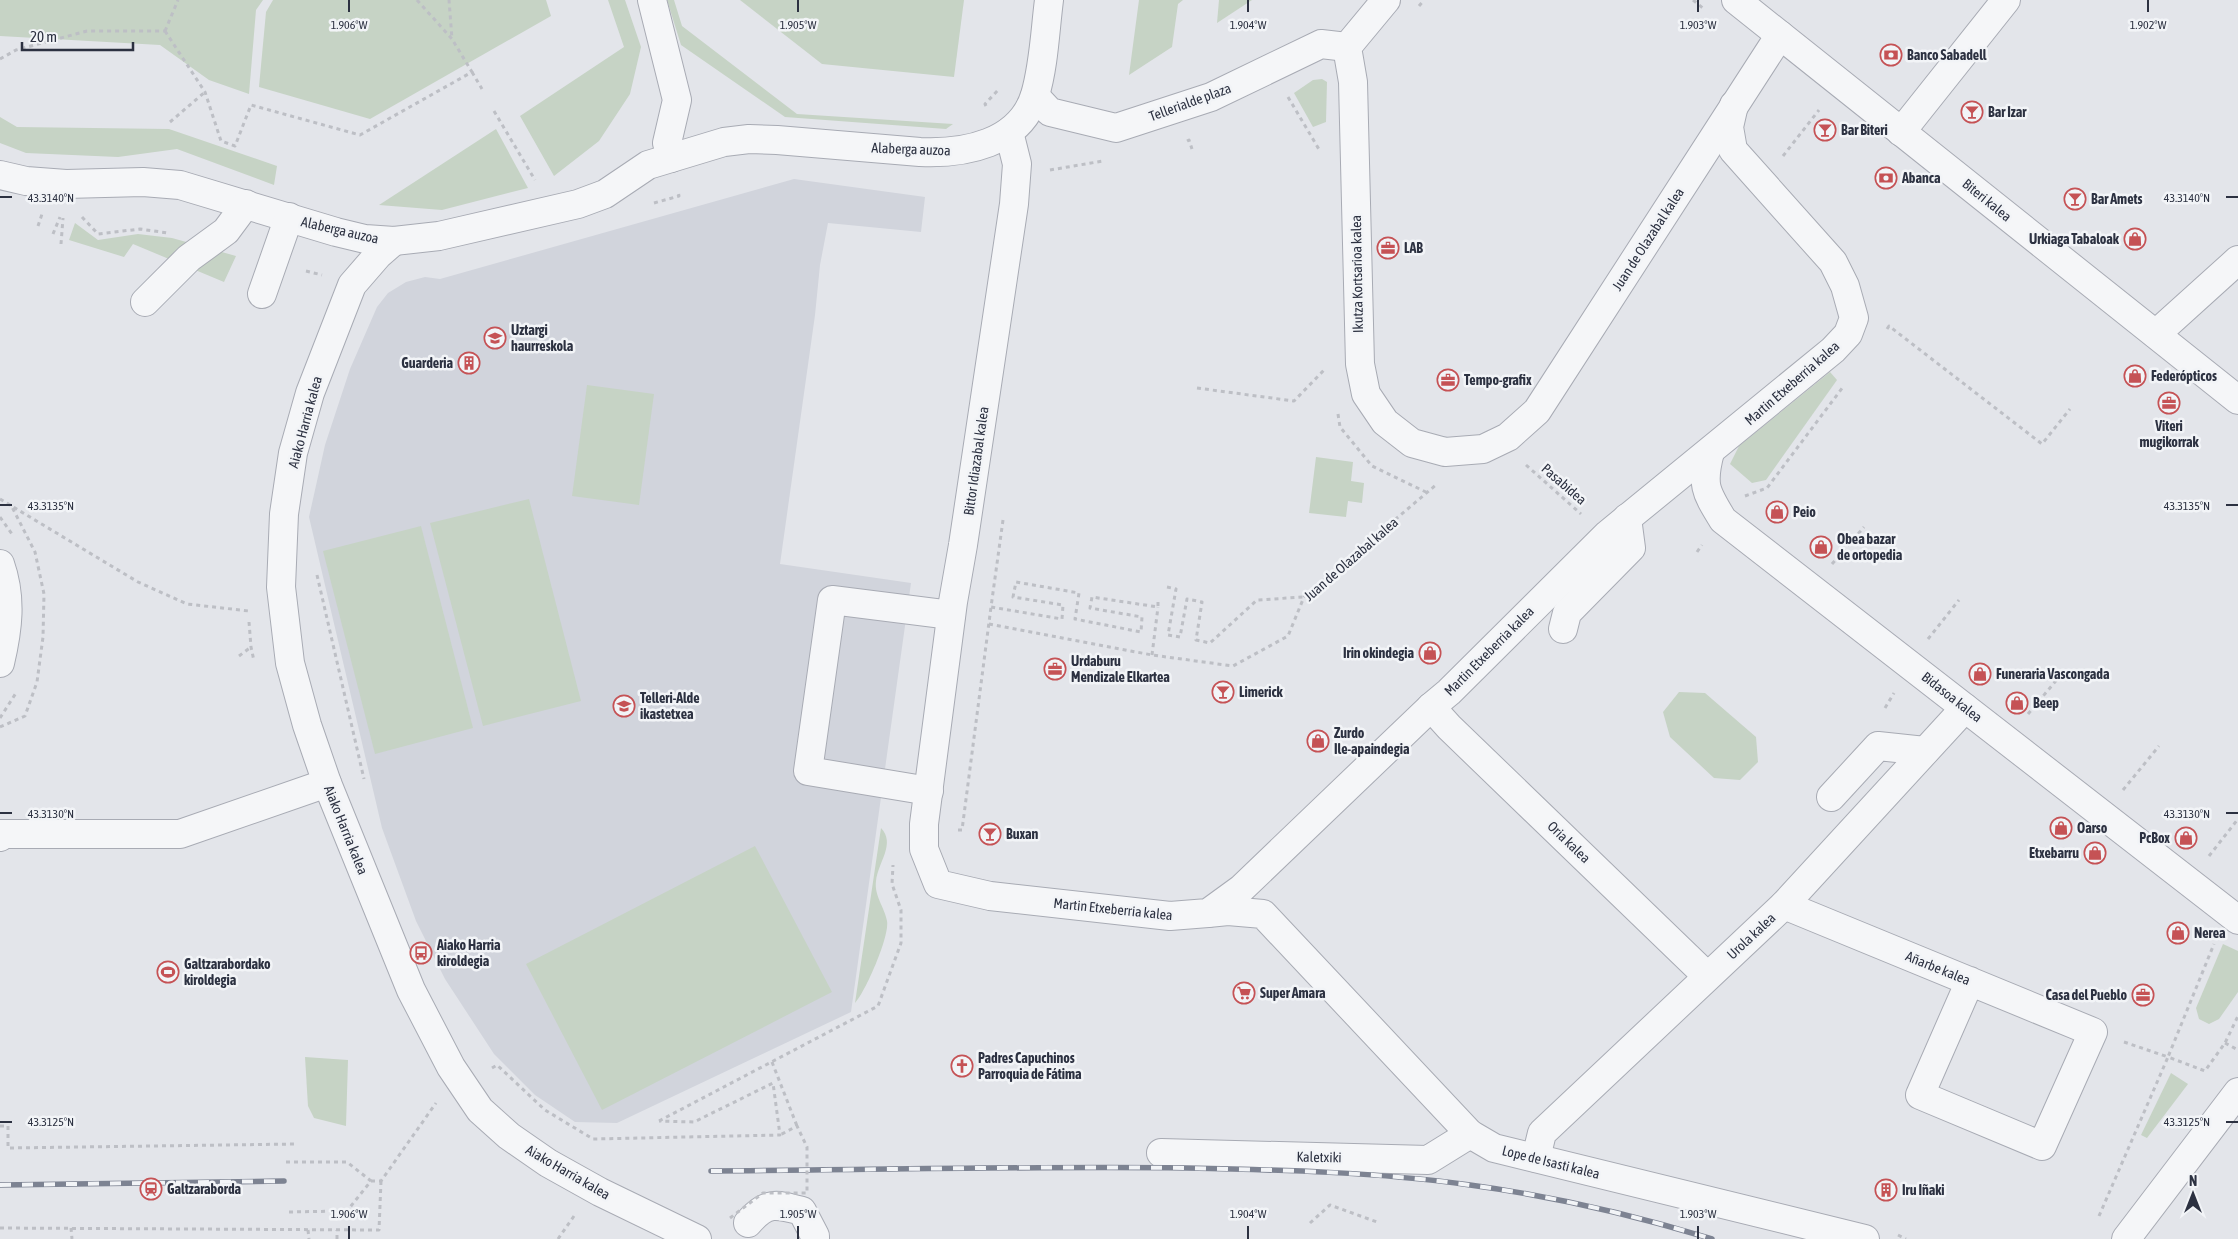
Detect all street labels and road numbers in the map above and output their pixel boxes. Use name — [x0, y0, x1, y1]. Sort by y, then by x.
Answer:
street label: Tellerialde plaza — [1147, 80, 1233, 124]
street label: Alaberga auzoa — [871, 140, 951, 158]
street label: Biteri kalea — [1959, 175, 2015, 225]
street label: Juan de Olazabal kalea — [1609, 185, 1687, 293]
street label: Alaberga auzoa — [300, 213, 380, 247]
street label: Ikutza Kortsarioa kalea — [1348, 215, 1366, 333]
street label: Martin Etxeberria kalea — [1742, 338, 1842, 428]
street label: Aiako Harria kalea — [285, 374, 325, 470]
street label: Bittor Idiazabal kalea — [960, 406, 992, 516]
street label: Pasabidea — [1538, 460, 1590, 508]
street label: Juan de Olazabal kalea — [1301, 514, 1401, 604]
street label: Martin Etxeberria kalea — [1441, 603, 1537, 699]
street label: Bidasoa kalea — [1919, 669, 1985, 725]
street label: Aiako Harria kalea — [321, 783, 371, 877]
street label: Oria kalea — [1544, 818, 1594, 866]
street label: Martin Etxeberria kalea — [1053, 895, 1173, 923]
street label: Urola kalea — [1724, 910, 1778, 962]
street label: Añarbe kalea — [1903, 948, 1973, 988]
street label: Aiako Harria kalea — [523, 1141, 613, 1203]
street label: Lope de Isasti kalea — [1501, 1142, 1601, 1182]
street label: Kaletxiki — [1296, 1149, 1342, 1165]

